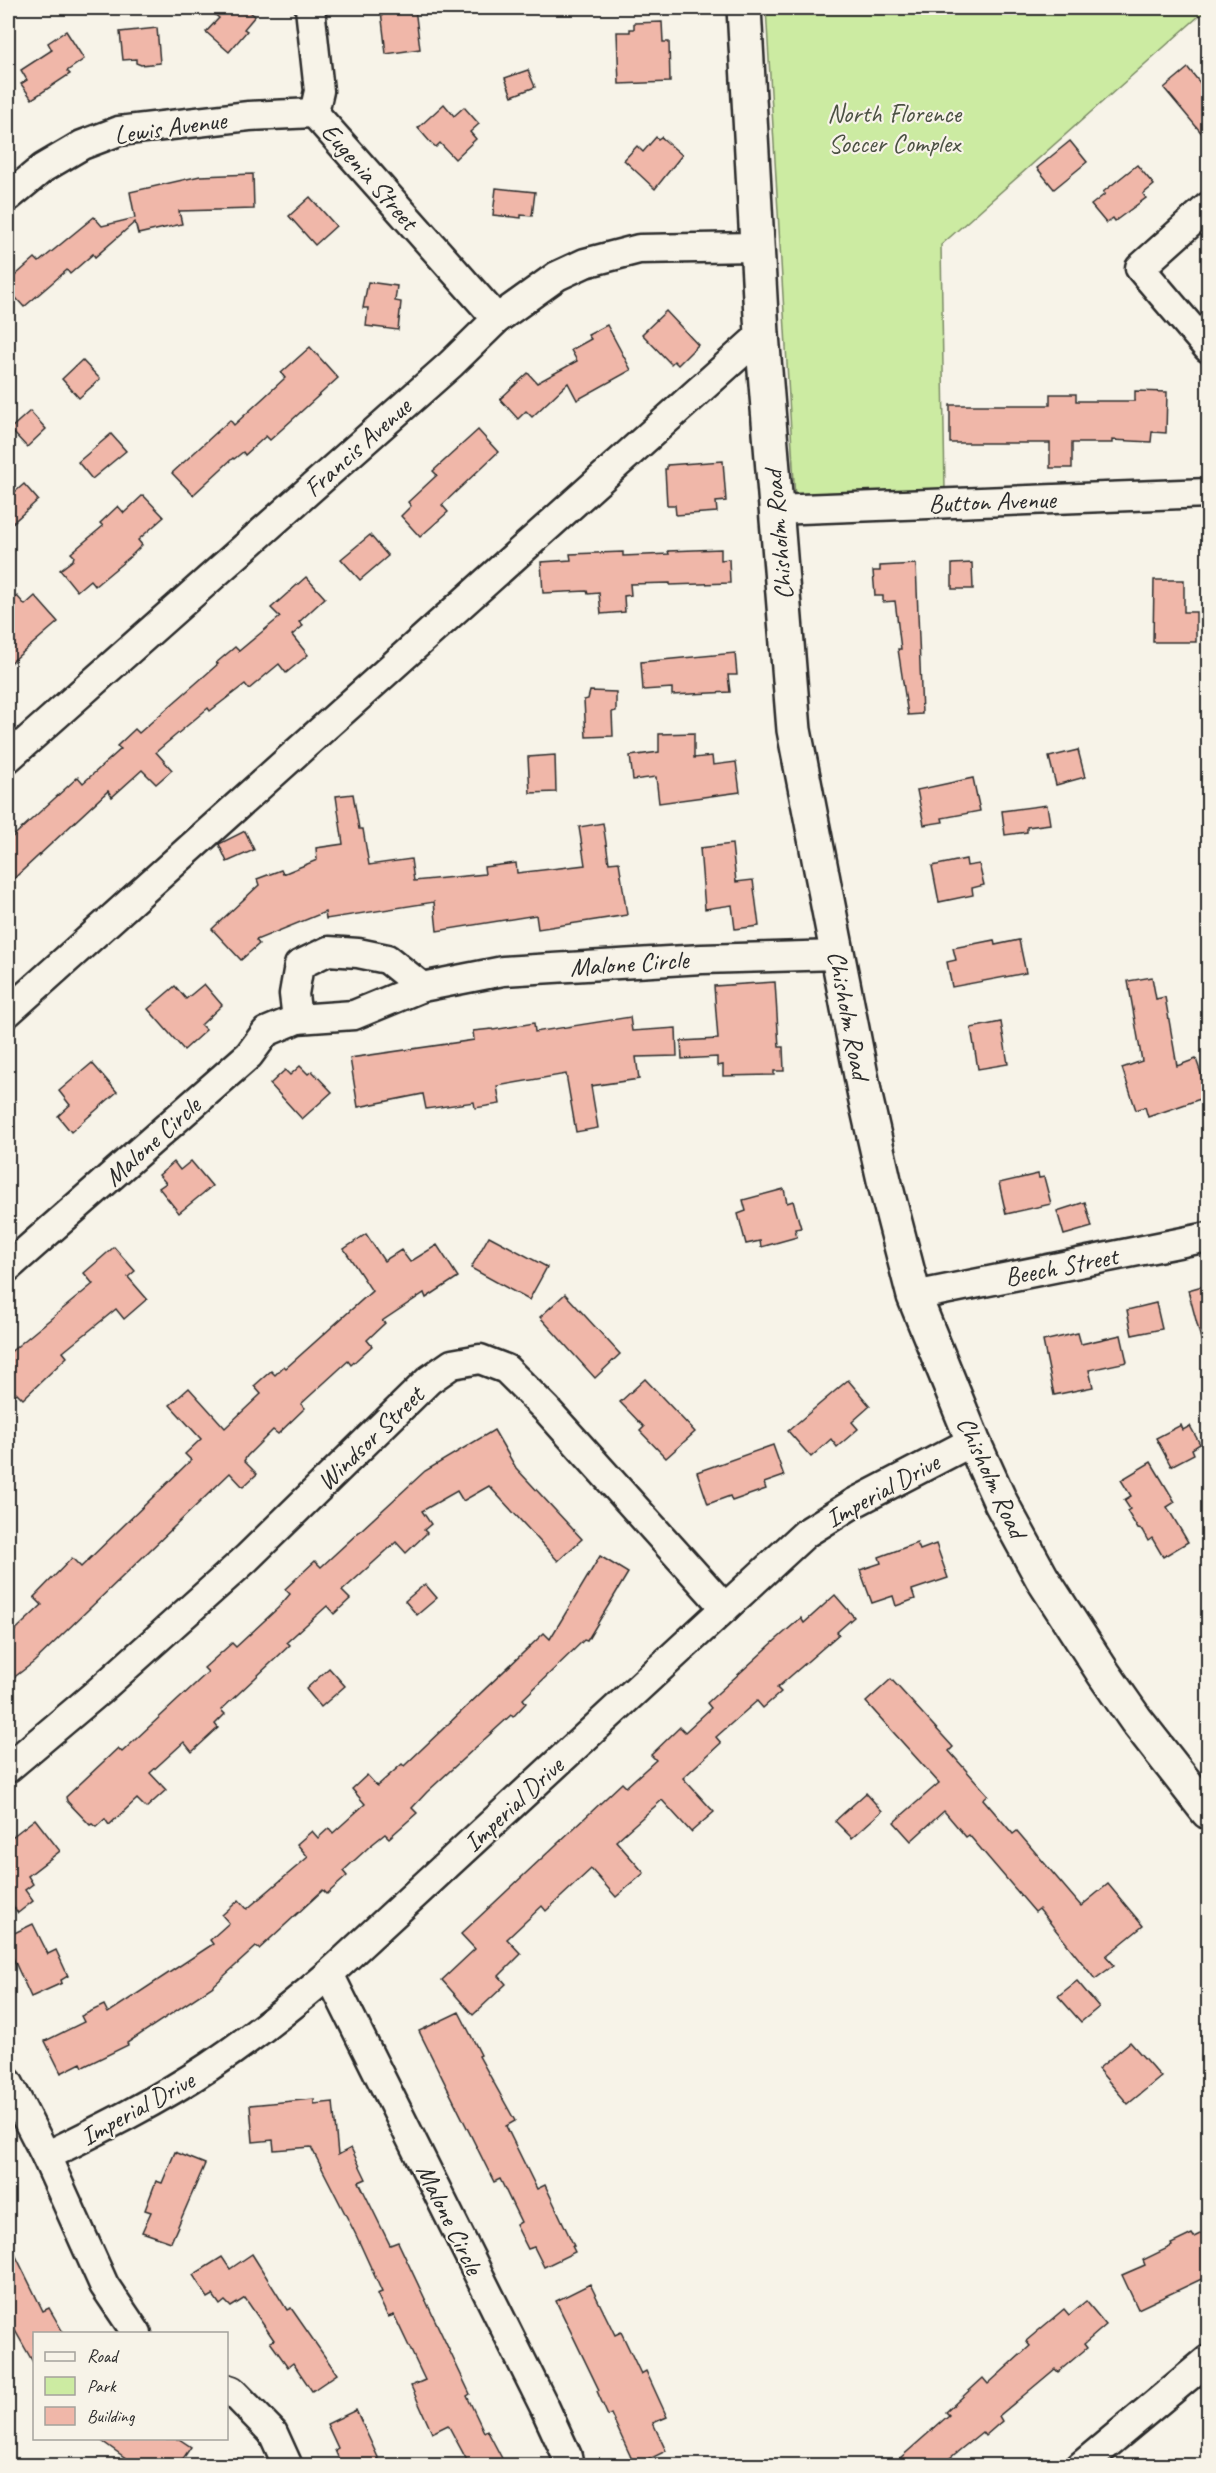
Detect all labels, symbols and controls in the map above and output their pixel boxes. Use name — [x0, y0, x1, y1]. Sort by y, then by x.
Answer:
park label: North Florence Soccer Complex — [827, 97, 962, 160]
street label: Lewis Avenue — [112, 103, 230, 152]
street label: Eugenia Street — [314, 116, 427, 239]
street label: Francis Avenue — [297, 389, 419, 504]
street label: Chisholm Road — [756, 465, 801, 601]
street label: Button Avenue — [928, 483, 1058, 520]
street label: Malone Circle — [569, 943, 691, 984]
street label: Chisholm Road — [820, 948, 878, 1086]
street label: Malone Circle — [97, 1088, 209, 1193]
street label: Beech Street — [1002, 1239, 1122, 1294]
street label: Windsor Street — [310, 1378, 432, 1497]
street label: Chisholm Road — [949, 1411, 1036, 1547]
street label: Imperial Drive — [820, 1445, 946, 1535]
street label: Imperial Drive — [456, 1749, 571, 1859]
street label: Imperial Drive — [75, 2063, 201, 2153]
street label: Malone Circle — [409, 2159, 491, 2281]
legend — [33, 2332, 228, 2440]
text: Road — [87, 2345, 120, 2367]
text: Park — [87, 2375, 117, 2397]
text: Building — [87, 2405, 136, 2427]

